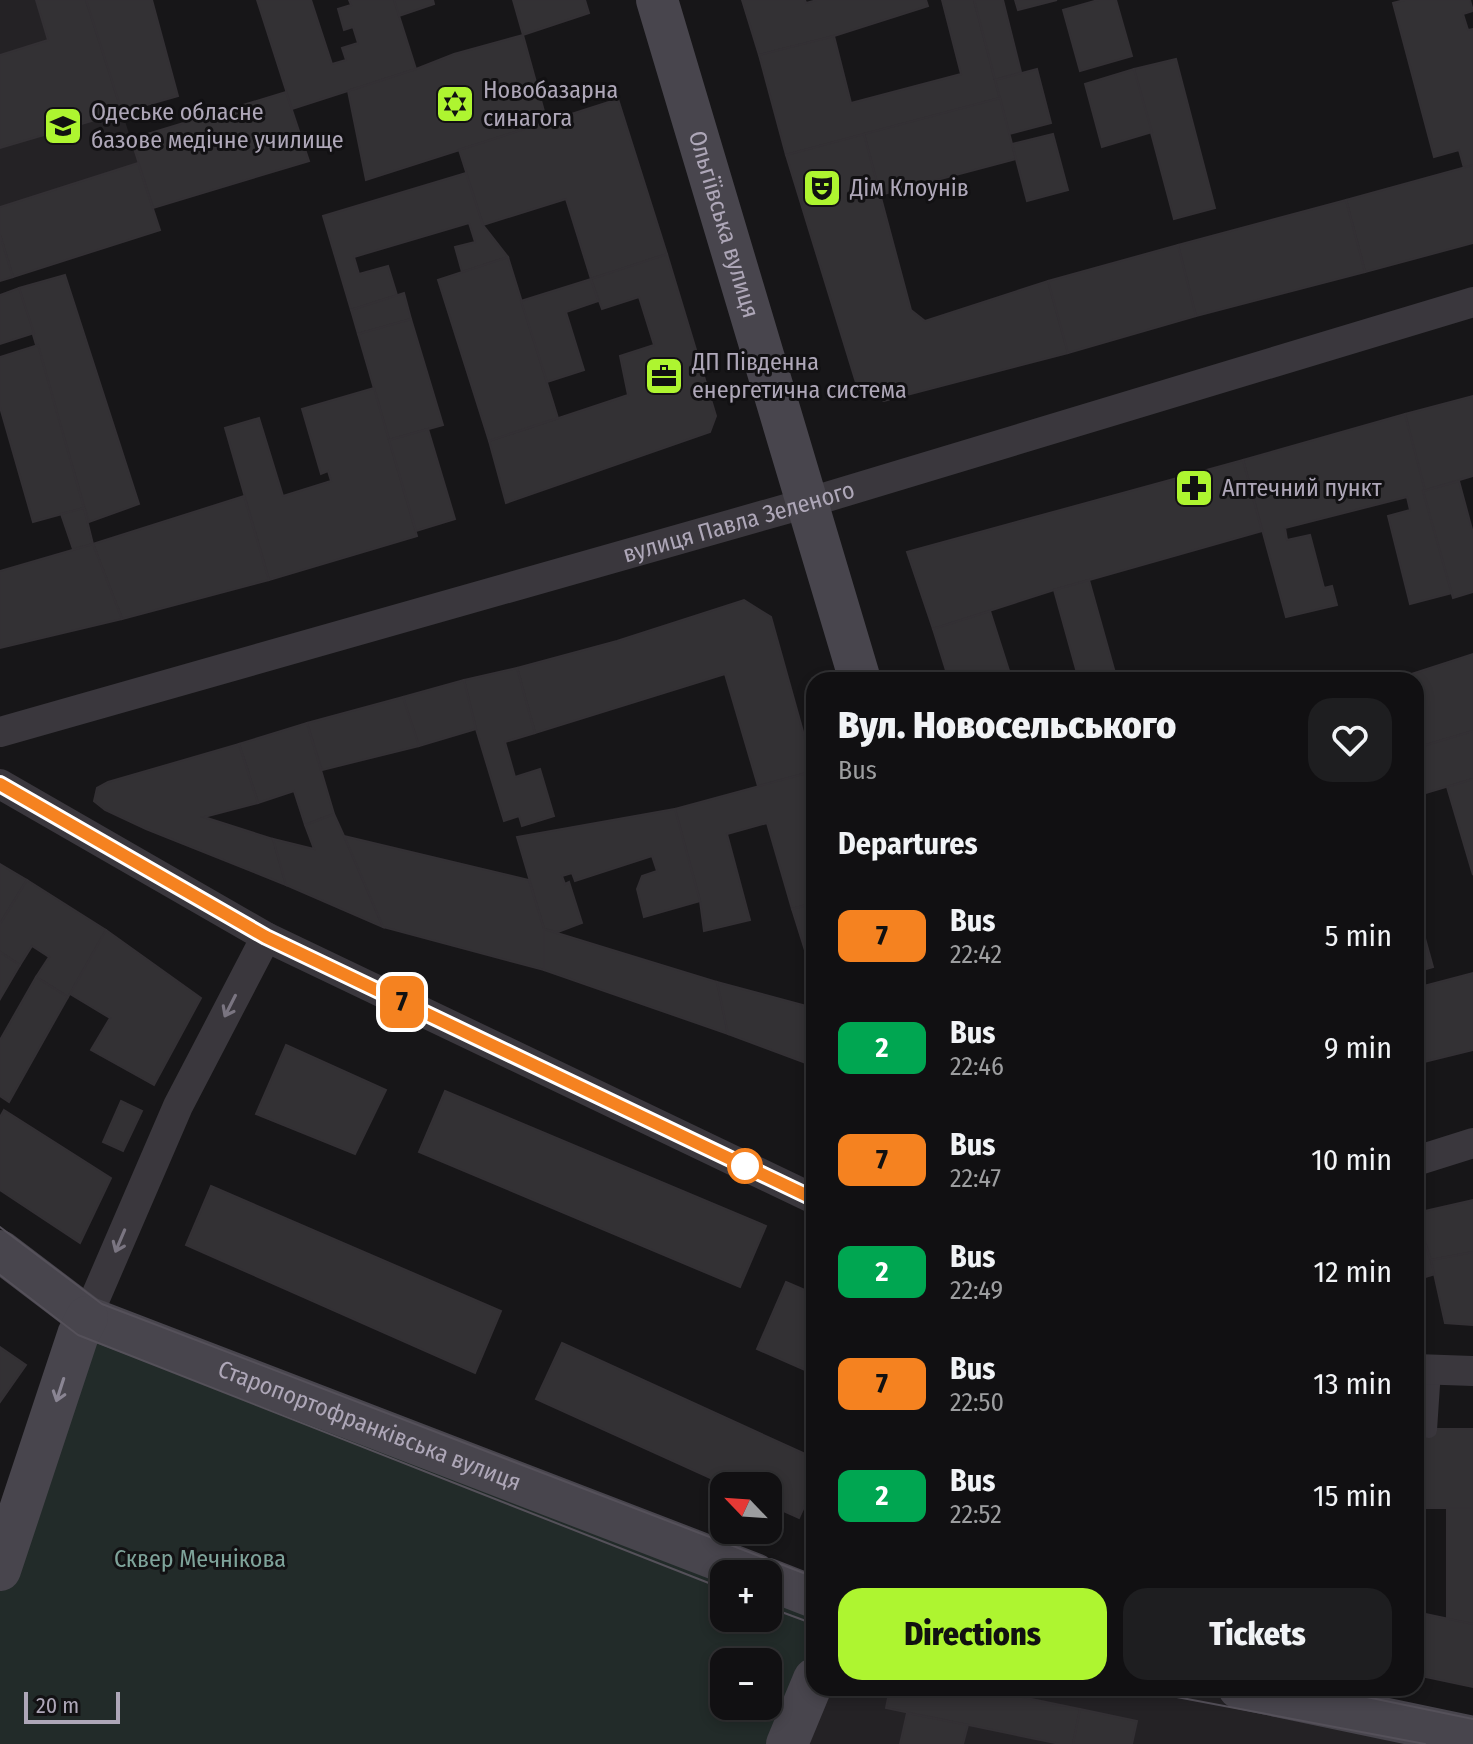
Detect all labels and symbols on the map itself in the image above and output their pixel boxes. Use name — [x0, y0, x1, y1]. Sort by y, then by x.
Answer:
place label: Новобазарна синагога — [483, 76, 618, 132]
synagogue icon: Новобазарна синагога — [434, 83, 476, 125]
place label: Одеське обласне базове медічне училище — [91, 98, 344, 154]
school or university icon: Одеське обласне базове медічне училище — [42, 105, 84, 147]
street label: Ольгіївська вулиця — [683, 127, 765, 321]
theatre icon: Дім Клоунів — [801, 167, 843, 209]
place label: Дім Клоунів — [849, 174, 969, 202]
place label: ДП Південна енергетична система — [691, 348, 907, 404]
office icon: ДП Південна енергетична система — [643, 355, 685, 397]
pharmacy icon: Аптечний пункт — [1173, 467, 1215, 509]
place label: Аптечний пункт — [1222, 474, 1382, 502]
street label: вулиця Павла Зеленого — [620, 475, 858, 569]
line badge: 7 — [376, 976, 428, 1028]
one-way arrow — [221, 993, 237, 1017]
unlabelled marker — [728, 1149, 762, 1183]
one-way arrow — [111, 1228, 126, 1253]
street label: Старопортофранківська вулиця — [214, 1355, 525, 1497]
one-way arrow — [52, 1376, 67, 1402]
north arrow — [710, 1472, 782, 1544]
park label: Сквер Мечнікова — [114, 1545, 286, 1573]
scale bar — [24, 1688, 120, 1724]

